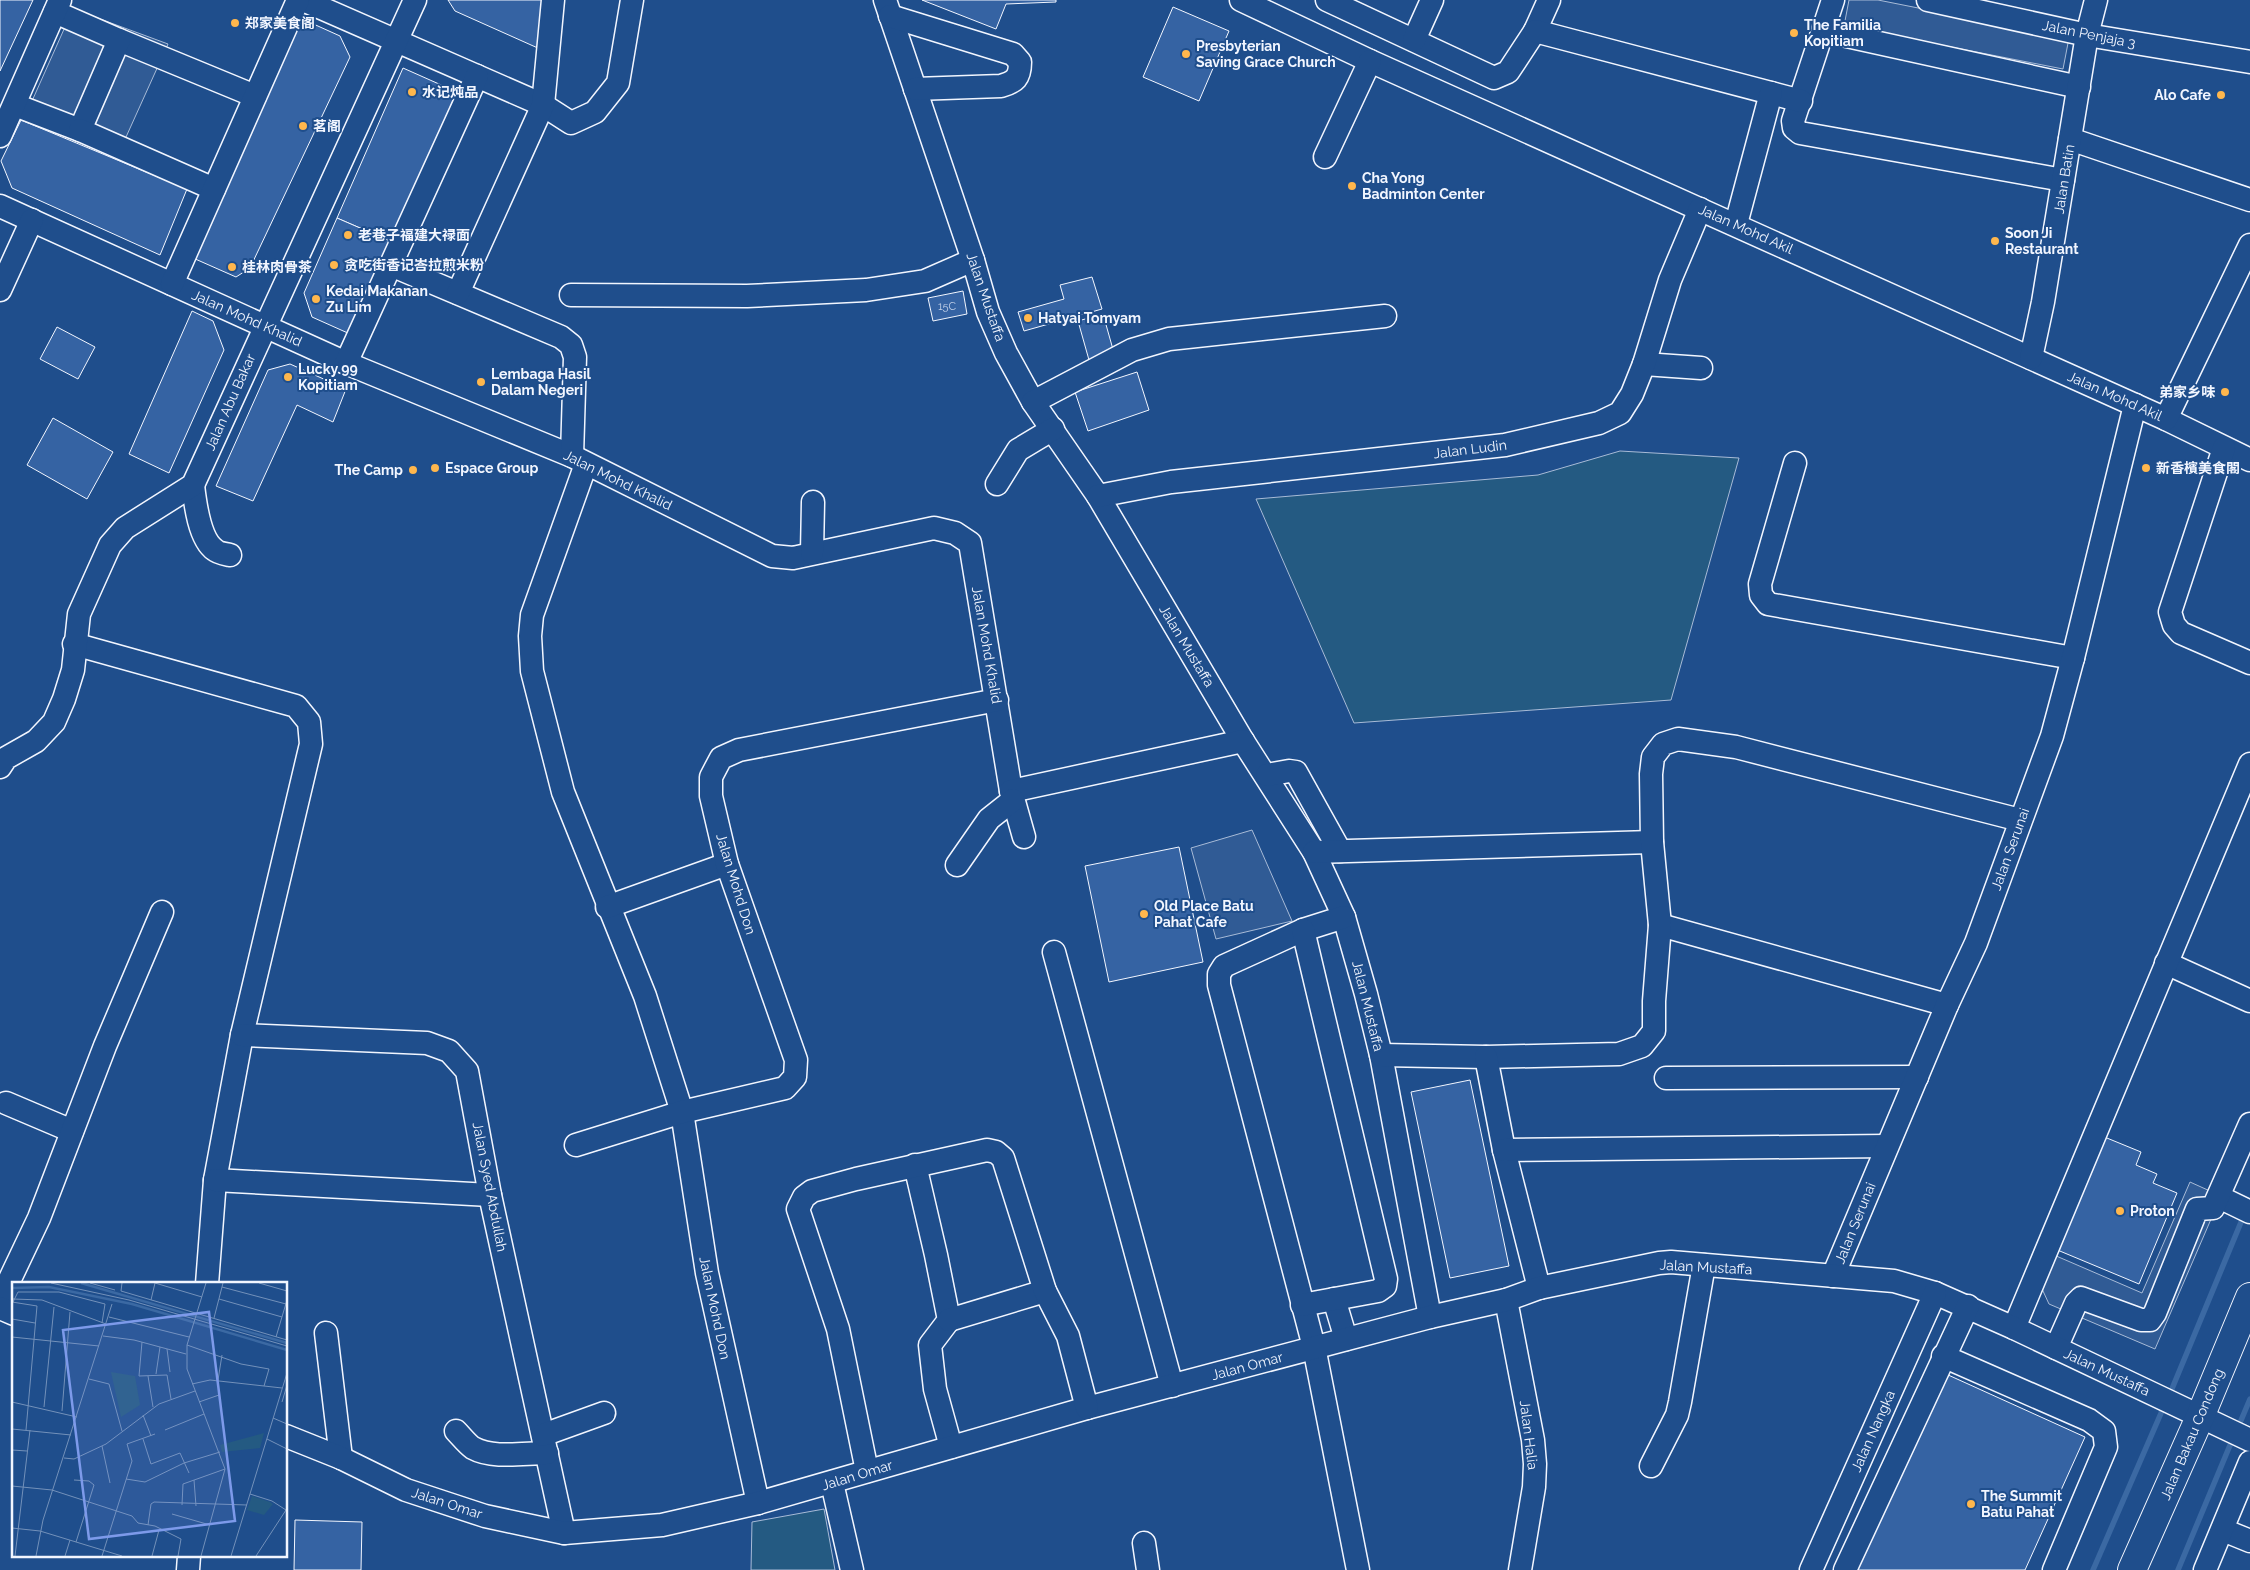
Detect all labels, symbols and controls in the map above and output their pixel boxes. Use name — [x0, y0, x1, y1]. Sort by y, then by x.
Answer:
place label: 郑家美食阁 — [245, 15, 315, 31]
marker: 郑家美食阁 — [229, 17, 241, 29]
place label: The Familia Kopitiam — [1804, 17, 1881, 49]
street label: Jalan Penjaja 3 — [2041, 17, 2137, 51]
marker: The Familia Kopitiam — [1788, 27, 1800, 39]
place label: Presbyterian Saving Grace Church — [1196, 38, 1336, 70]
marker: Presbyterian Saving Grace Church — [1180, 48, 1192, 60]
place label: 水记炖品 — [422, 84, 478, 100]
marker: 水记炖品 — [406, 86, 418, 98]
place label: Alo Cafe — [2154, 87, 2212, 103]
marker: Alo Cafe — [2215, 89, 2227, 101]
place label: 茗阁 — [313, 118, 341, 134]
marker: 茗阁 — [297, 120, 309, 132]
street label: Jalan Batin — [2051, 143, 2077, 215]
place label: Cha Yong Badminton Center — [1362, 170, 1485, 202]
marker: Cha Yong Badminton Center — [1346, 180, 1358, 192]
street label: Jalan Mohd Akil — [1696, 201, 1796, 257]
place label: Soon Ji Restaurant — [2005, 225, 2079, 257]
place label: 老巷子福建大禄面 — [358, 227, 470, 243]
marker: 老巷子福建大禄面 — [342, 229, 354, 241]
marker: Soon Ji Restaurant — [1989, 235, 2001, 247]
street label: Jalan Mustaffa — [963, 251, 1009, 343]
place label: 贪吃街香记峇拉煎米粉 — [344, 257, 484, 273]
place label: 桂林肉骨茶 — [242, 259, 312, 275]
marker: 贪吃街香记峇拉煎米粉 — [328, 259, 340, 271]
marker: 桂林肉骨茶 — [226, 261, 238, 273]
place label: Kedai Makanan Zu Lim — [326, 283, 428, 315]
street label: Jalan Mohd Khalid — [190, 287, 304, 349]
marker: Kedai Makanan Zu Lim — [310, 293, 322, 305]
house number: 15C — [938, 300, 957, 313]
place label: Hatyai Tomyam — [1038, 310, 1141, 326]
marker: Hatyai Tomyam — [1022, 312, 1034, 324]
street label: Jalan Abu Bakar — [202, 351, 258, 453]
place label: Lucky 99 Kopitiam — [298, 361, 358, 393]
place label: Lembaga Hasil Dalam Negeri — [491, 366, 592, 398]
street label: Jalan Mohd Akil — [2065, 368, 2165, 424]
marker: Lucky 99 Kopitiam — [282, 371, 294, 383]
marker: Lembaga Hasil Dalam Negeri — [475, 376, 487, 388]
place label: 弟家乡味 — [2159, 384, 2216, 400]
marker: 弟家乡味 — [2219, 386, 2231, 398]
street label: Jalan Ludin — [1432, 437, 1508, 461]
street label: Jalan Mohd Khalid — [561, 447, 675, 513]
place label: Espace Group — [445, 460, 538, 476]
place label: 新香檳美食閣 — [2156, 460, 2240, 476]
place label: The Camp — [335, 462, 403, 478]
marker: Espace Group — [429, 462, 441, 474]
marker: 新香檳美食閣 — [2140, 462, 2152, 474]
marker: The Camp — [407, 464, 419, 476]
street label: Jalan Mohd Khalid — [969, 585, 1005, 705]
street label: Jalan Mustaffa — [1156, 602, 1218, 690]
street label: Jalan Serunai — [1988, 806, 2032, 892]
street label: Jalan Mohd Don — [713, 832, 759, 936]
place label: Old Place Batu Pahat Cafe — [1154, 898, 1254, 930]
marker: Old Place Batu Pahat Cafe — [1138, 908, 1150, 920]
street label: Jalan Mustaffa — [1349, 959, 1387, 1053]
street label: Jalan Syed Abdullah — [470, 1121, 510, 1253]
street label: Jalan Serunai — [1831, 1180, 1879, 1266]
place label: Proton — [2130, 1203, 2175, 1219]
marker: Proton — [2114, 1205, 2126, 1217]
street label: Jalan Mohd Don — [696, 1255, 734, 1361]
street label: Jalan Mustaffa — [1659, 1257, 1753, 1277]
inset map — [12, 1282, 288, 1558]
street label: Jalan Mustaffa — [2062, 1345, 2152, 1399]
street label: Jalan Omar — [1210, 1349, 1285, 1383]
street label: Jalan Bakau Condong — [2157, 1366, 2227, 1502]
street label: Jalan Nangka — [1848, 1388, 1898, 1474]
street label: Jalan Halia — [1517, 1399, 1541, 1471]
street label: Jalan Omar — [820, 1457, 894, 1493]
street label: Jalan Omar — [410, 1484, 484, 1522]
place label: The Summit Batu Pahat — [1981, 1488, 2063, 1520]
marker: The Summit Batu Pahat — [1965, 1498, 1977, 1510]

